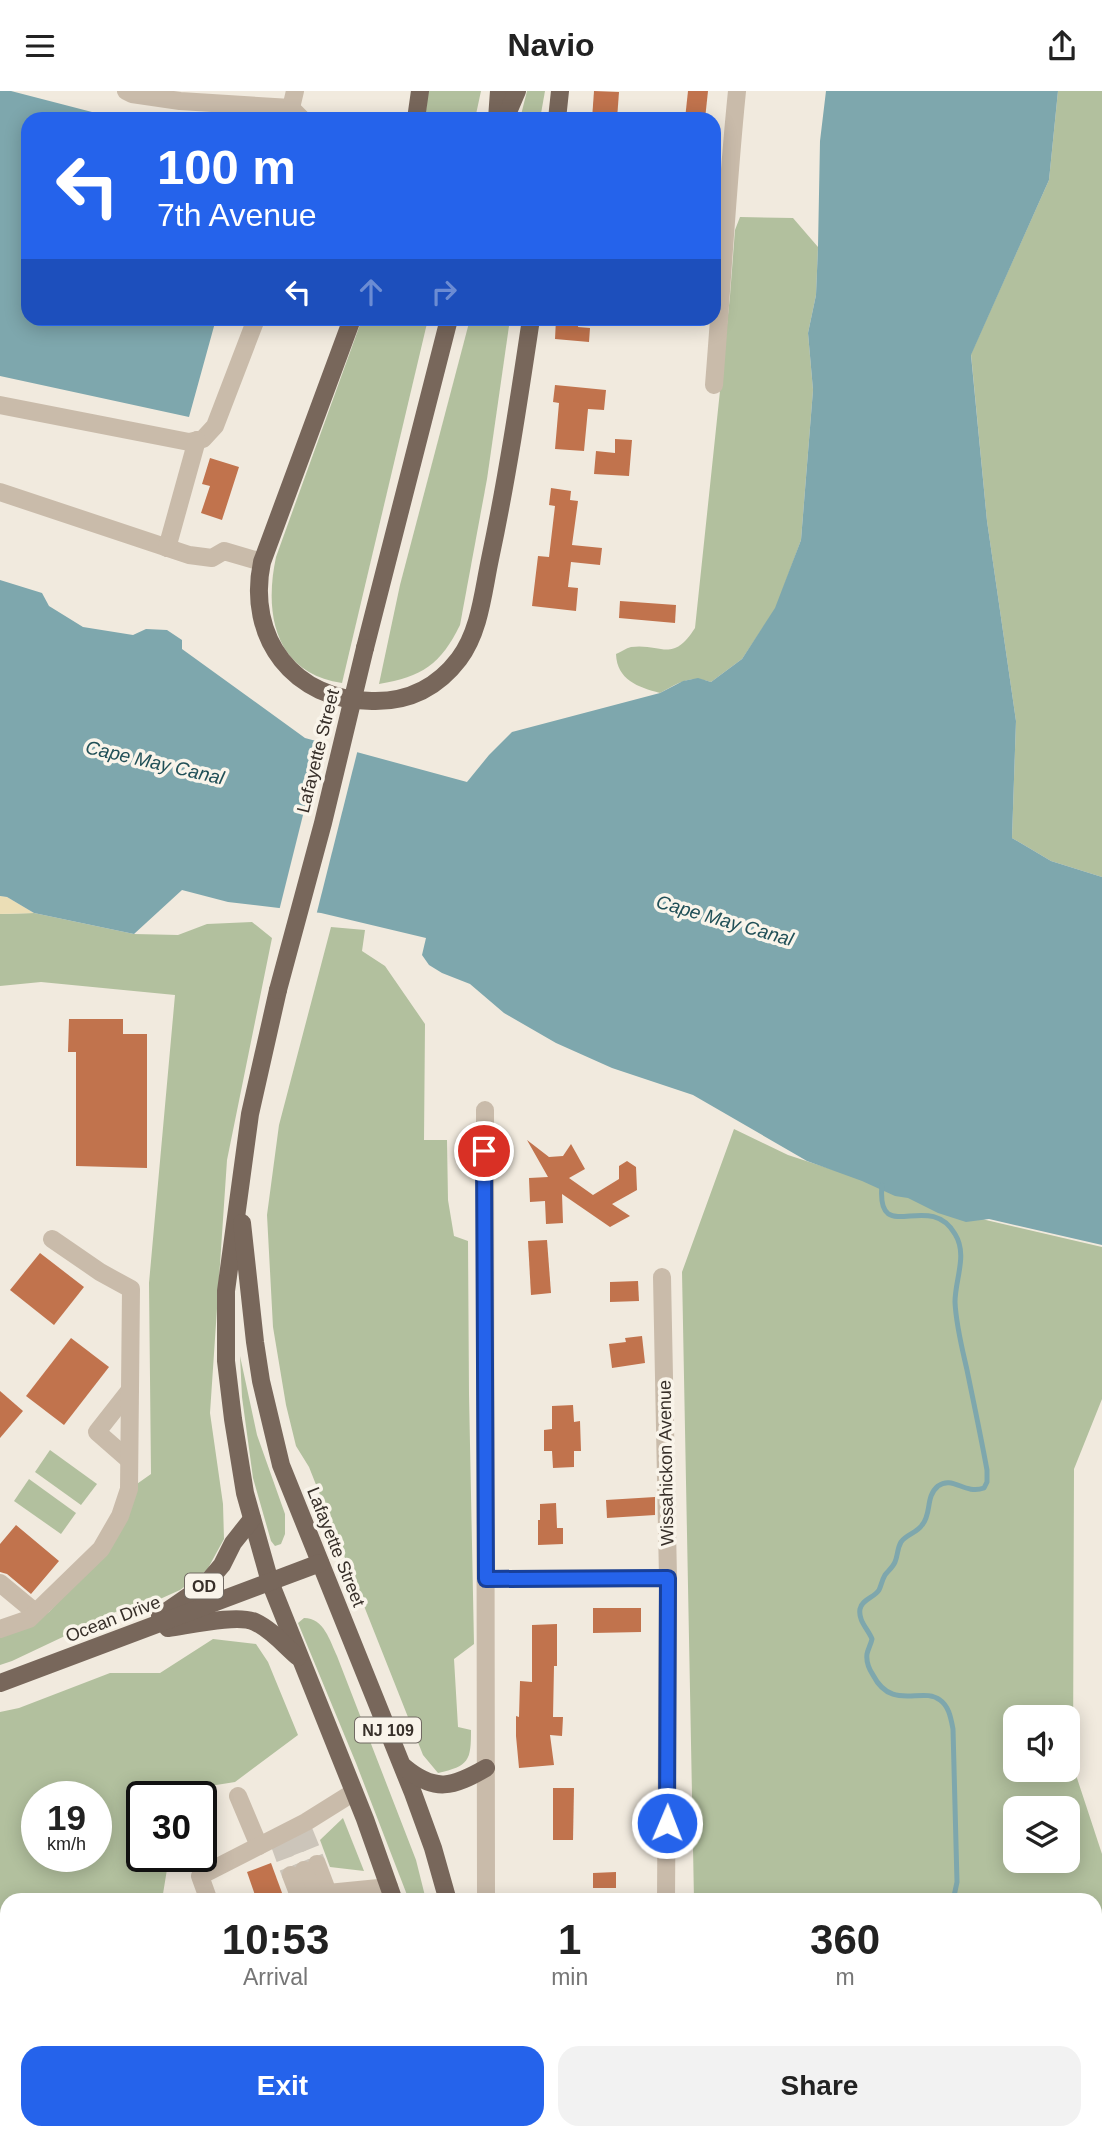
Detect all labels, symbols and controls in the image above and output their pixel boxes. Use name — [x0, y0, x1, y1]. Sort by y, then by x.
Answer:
icon: menu — [21, 27, 59, 65]
text: Navio — [507, 27, 595, 63]
icon: share — [1043, 27, 1081, 65]
icon: left — [42, 140, 133, 231]
text: 100 m — [157, 140, 296, 194]
text: 7th Avenue — [157, 197, 317, 233]
icon: left — [279, 273, 317, 311]
icon: ahead — [352, 273, 390, 311]
icon: right — [425, 273, 463, 311]
street label: Lafayette Street — [293, 687, 343, 815]
water label: Cape May Canal — [84, 736, 227, 789]
water label: Cape May Canal — [654, 891, 797, 950]
pin — [454, 1121, 514, 1181]
icon: arrive — [465, 1132, 503, 1170]
street label: Wissahickon Avenue — [655, 1380, 677, 1546]
street label: Lafayette Street — [303, 1484, 369, 1610]
road number: OD — [185, 1574, 223, 1599]
street label: Ocean Drive — [63, 1592, 163, 1646]
map controls — [1003, 1705, 1080, 1873]
button: sound — [1003, 1705, 1080, 1782]
road number: NJ 109 — [355, 1717, 421, 1743]
speed limit sign: 30 — [126, 1781, 217, 1872]
position arrow — [630, 1786, 704, 1860]
button: layers — [1003, 1796, 1080, 1873]
text: 19 — [47, 1798, 86, 1837]
text: km/h — [47, 1834, 86, 1854]
text: 10:53 — [222, 1916, 329, 1963]
text: 1 — [558, 1916, 581, 1963]
text: 360 — [810, 1916, 880, 1963]
text: Arrival — [243, 1964, 308, 1990]
text: min — [551, 1964, 588, 1990]
text: m — [836, 1964, 855, 1990]
button: Exit — [21, 2046, 544, 2126]
button: Share — [558, 2046, 1081, 2126]

